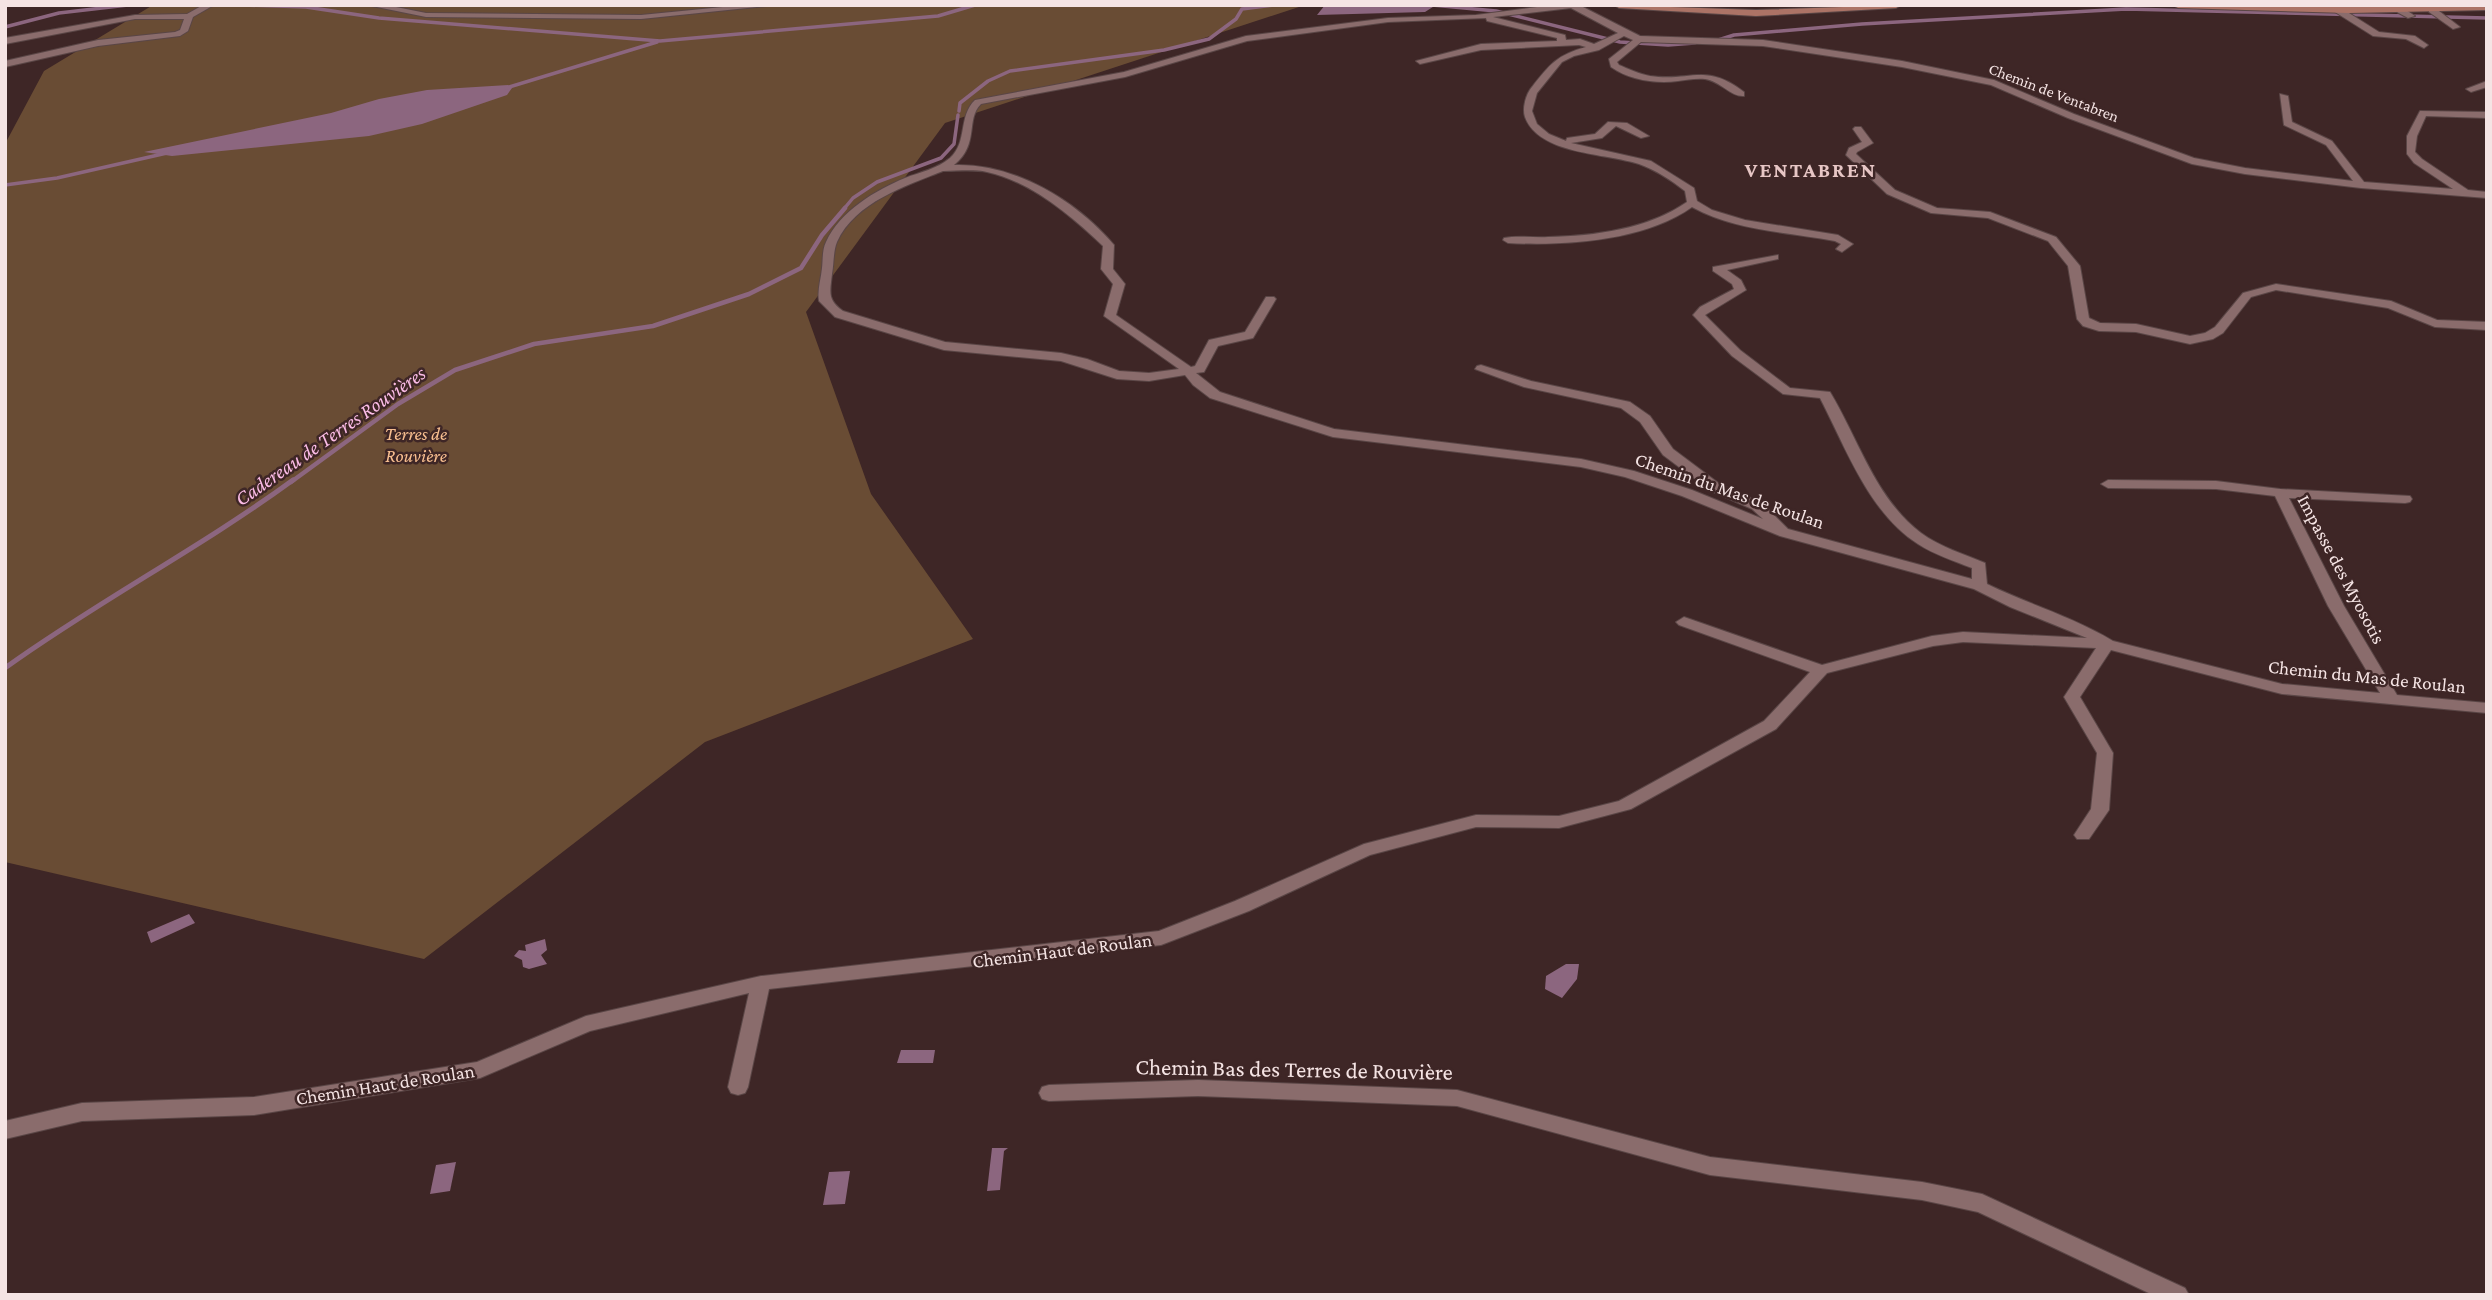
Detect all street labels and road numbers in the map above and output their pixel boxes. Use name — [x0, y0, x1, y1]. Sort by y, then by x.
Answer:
street label: Chemin de Ventabren — [1986, 60, 2122, 125]
street label: Chemin du Mas de Roulan — [1632, 448, 1827, 533]
street label: Impasse des Myosotis — [2293, 491, 2390, 647]
street label: Chemin du Mas de Roulan — [2267, 656, 2467, 697]
street label: Chemin Haut de Roulan — [971, 929, 1153, 972]
street label: Chemin Bas des Terres de Rouvière — [1135, 1053, 1453, 1085]
street label: Chemin Haut de Roulan — [294, 1060, 476, 1109]

